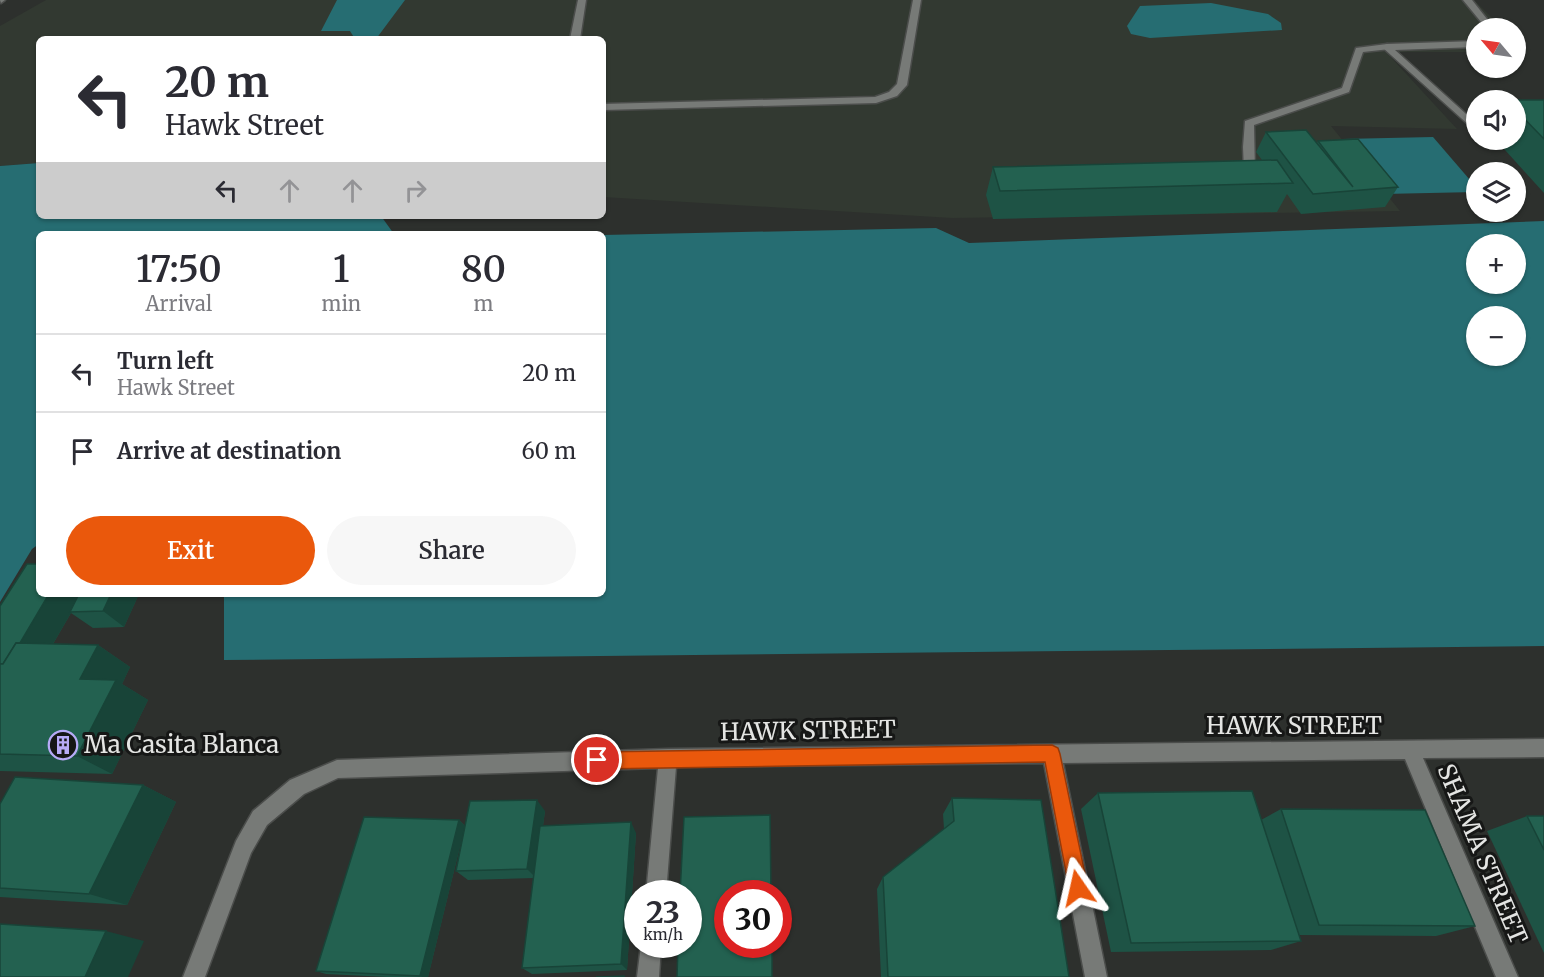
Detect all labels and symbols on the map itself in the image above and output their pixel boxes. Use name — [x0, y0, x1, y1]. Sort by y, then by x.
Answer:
north arrow — [1466, 18, 1526, 78]
street label: HAWK STREET — [1206, 710, 1382, 741]
street label: HAWK STREET — [720, 713, 896, 748]
building icon: Ma Casita Blanca — [47, 729, 79, 761]
place label: Ma Casita Blanca — [84, 729, 279, 760]
pin — [571, 734, 622, 785]
street label: SHAMA STREET — [1431, 759, 1534, 949]
position arrow — [1046, 856, 1110, 920]
speed limit sign: 30 — [714, 880, 792, 958]

